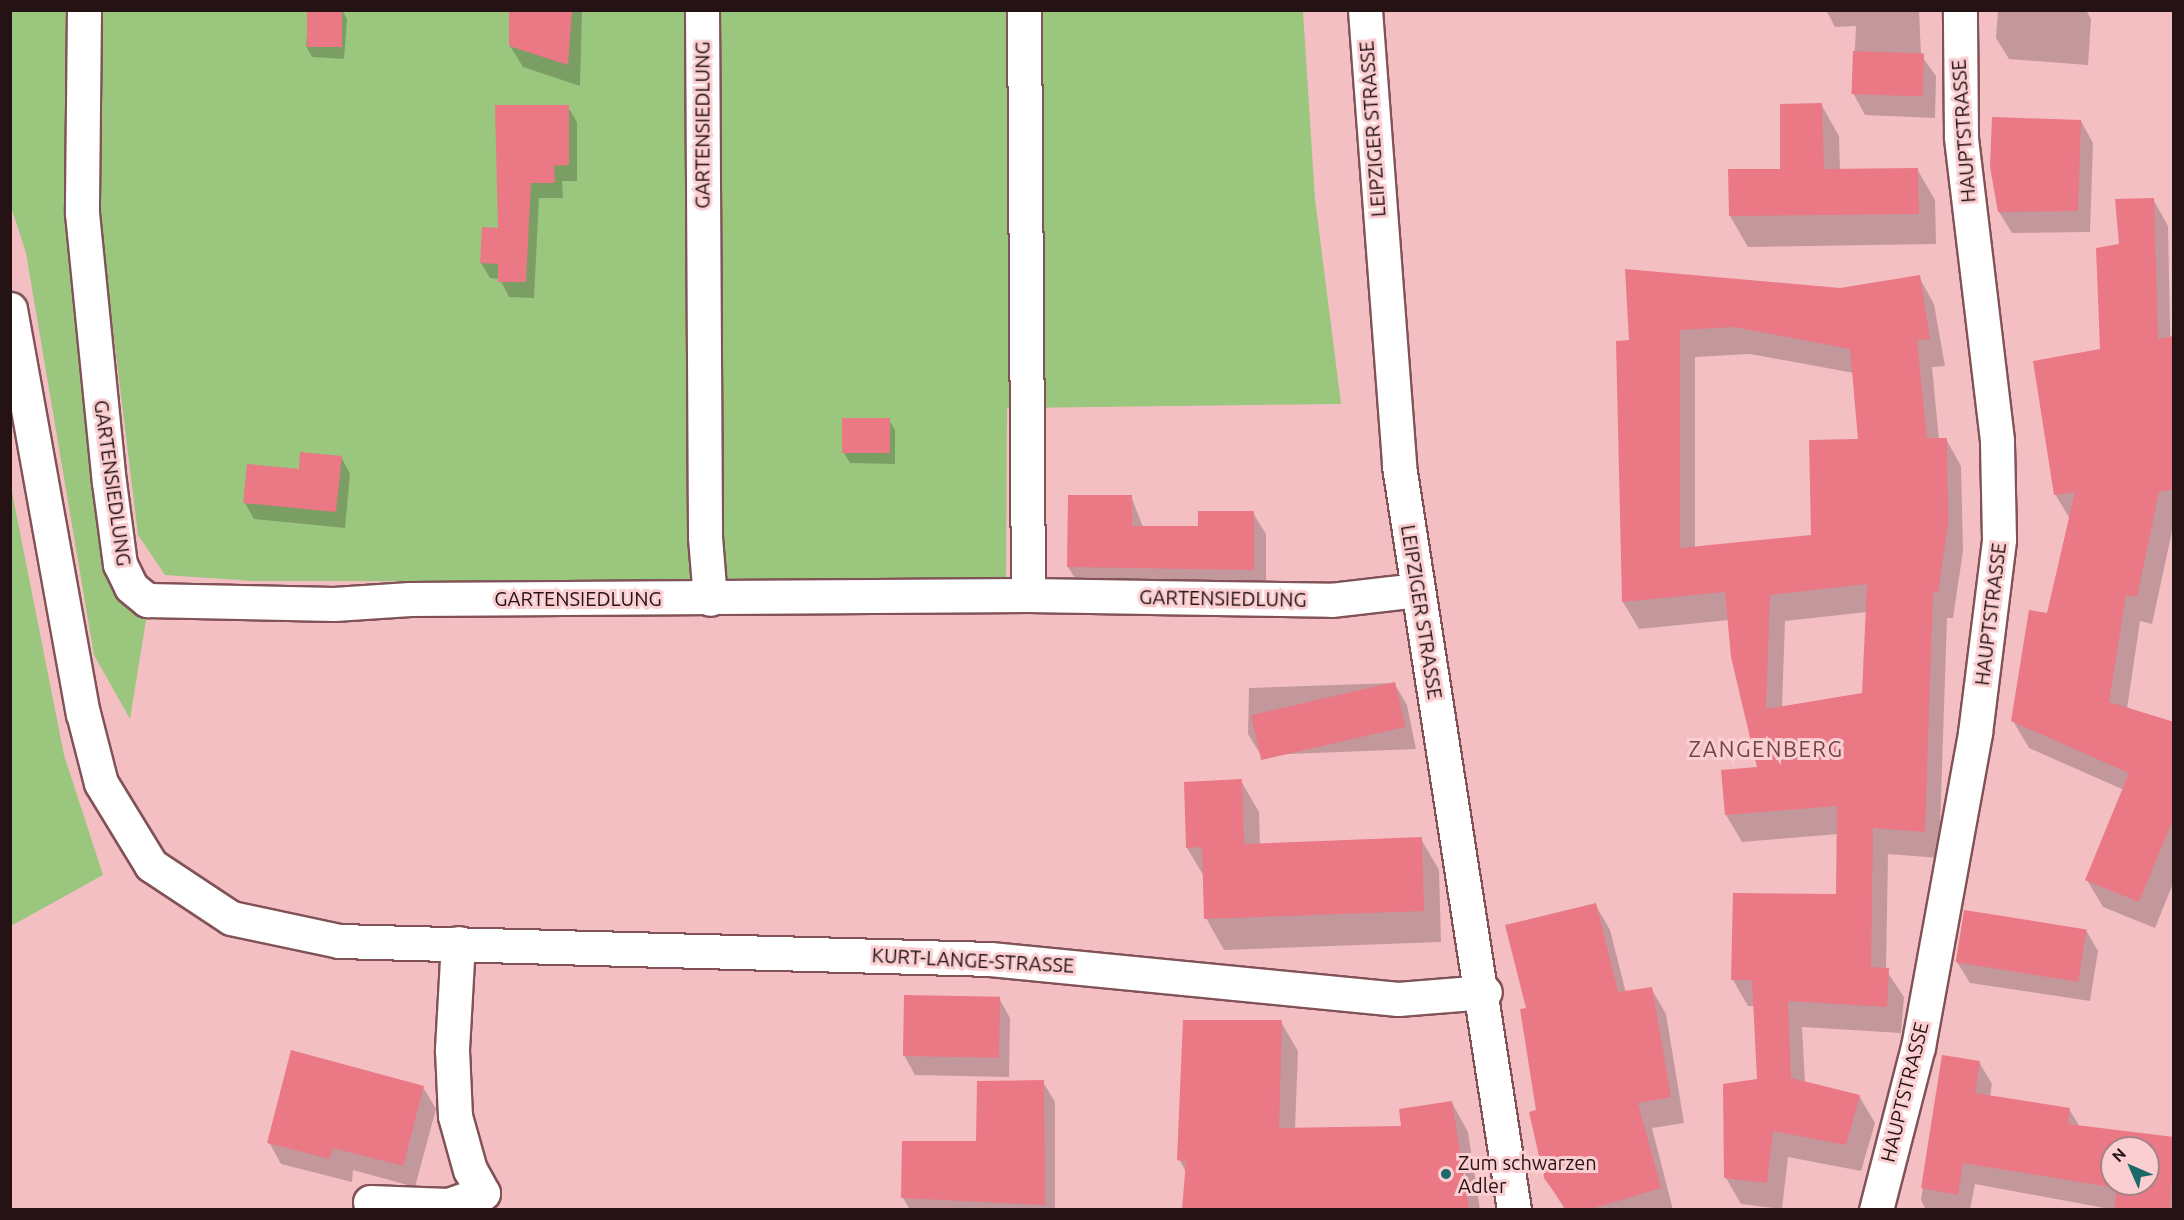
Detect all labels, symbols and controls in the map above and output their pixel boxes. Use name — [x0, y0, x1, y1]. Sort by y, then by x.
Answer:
street label: LEIPZIGER STRASSE — [1354, 40, 1390, 218]
street label: GARTENSIEDLUNG — [690, 41, 714, 209]
street label: HAUPTSTRASSE — [1946, 58, 1980, 204]
street label: GARTENSIEDLUNG — [89, 398, 137, 568]
street label: LEIPZIGER STRASSE — [1396, 523, 1448, 701]
street label: HAUPTSTRASSE — [1969, 541, 2011, 687]
street label: GARTENSIEDLUNG — [1139, 585, 1307, 611]
street label: GARTENSIEDLUNG — [494, 586, 662, 610]
district label: ZANGENBERG — [1689, 736, 1843, 762]
street label: KURT-LANGE-STRASSE — [871, 943, 1075, 977]
street label: HAUPTSTRASSE — [1875, 1019, 1933, 1165]
north arrow — [2100, 1136, 2160, 1196]
text: N — [2108, 1144, 2129, 1165]
place label: Zum schwarzen Adler — [1458, 1150, 1597, 1197]
marker: Zum schwarzen Adler — [1439, 1167, 1453, 1181]

